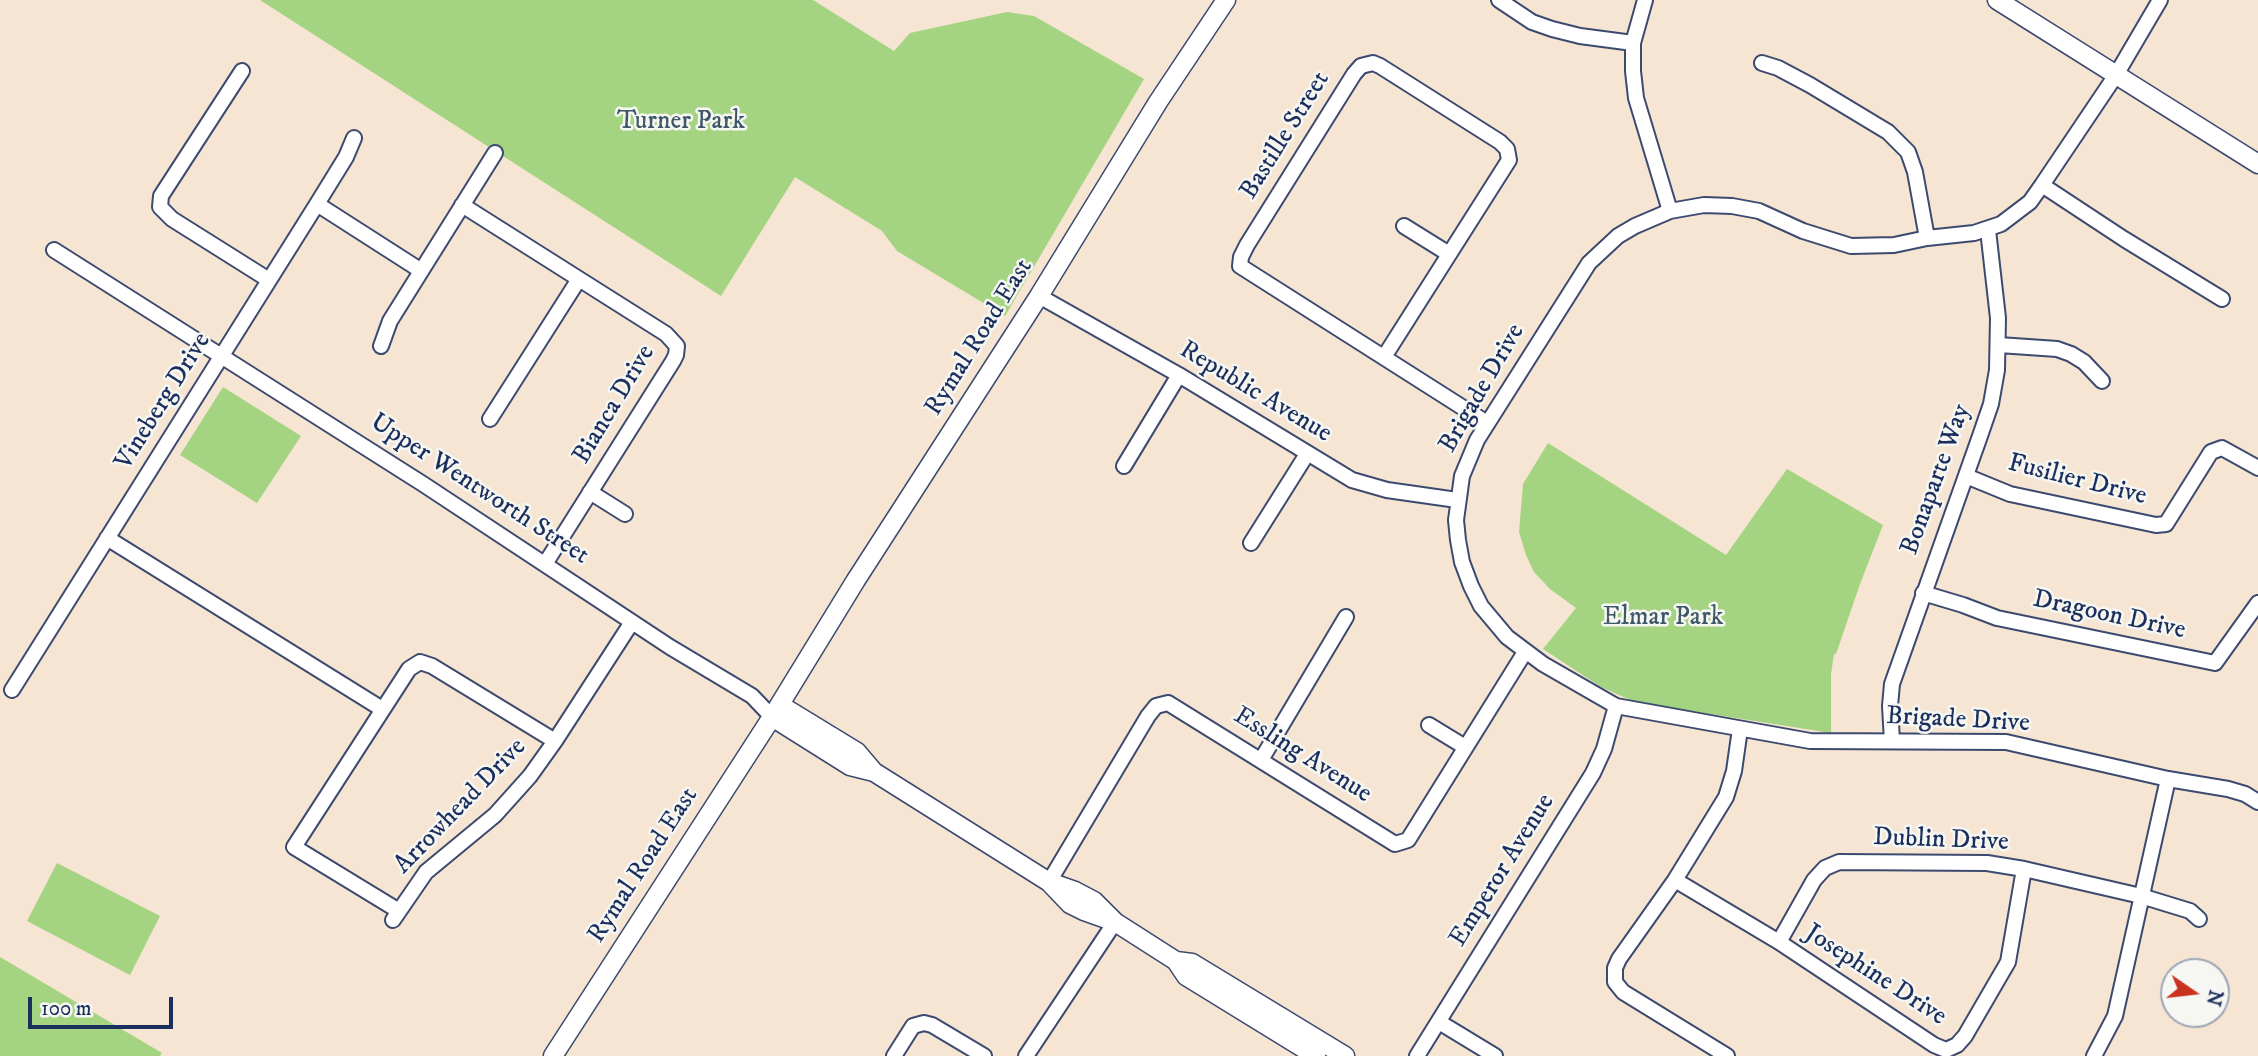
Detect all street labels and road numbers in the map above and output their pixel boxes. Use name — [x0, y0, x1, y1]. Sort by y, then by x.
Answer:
street label: Bastille Street — [1234, 66, 1338, 206]
street label: Rymal Road East — [919, 254, 1041, 422]
street label: Brigade Drive — [1434, 319, 1532, 459]
street label: Vineberg Drive — [109, 328, 219, 476]
street label: Republic Avenue — [1173, 335, 1337, 451]
street label: Bianca Drive — [567, 340, 663, 470]
street label: Bonaparte Way — [1895, 401, 1979, 559]
street label: Upper Wentworth Street — [364, 408, 594, 572]
street label: Fusilier Drive — [2005, 449, 2149, 513]
street label: Dragoon Drive — [2030, 585, 2188, 647]
street label: Essling Avenue — [1227, 701, 1377, 811]
street label: Brigade Drive — [1885, 702, 2031, 740]
street label: Arrowhead Drive — [388, 733, 534, 881]
street label: Rymal Road East — [582, 782, 706, 950]
street label: Emperor Avenue — [1444, 789, 1562, 953]
street label: Dublin Drive — [1873, 823, 2009, 859]
street label: Josephine Drive — [1798, 919, 1952, 1033]

